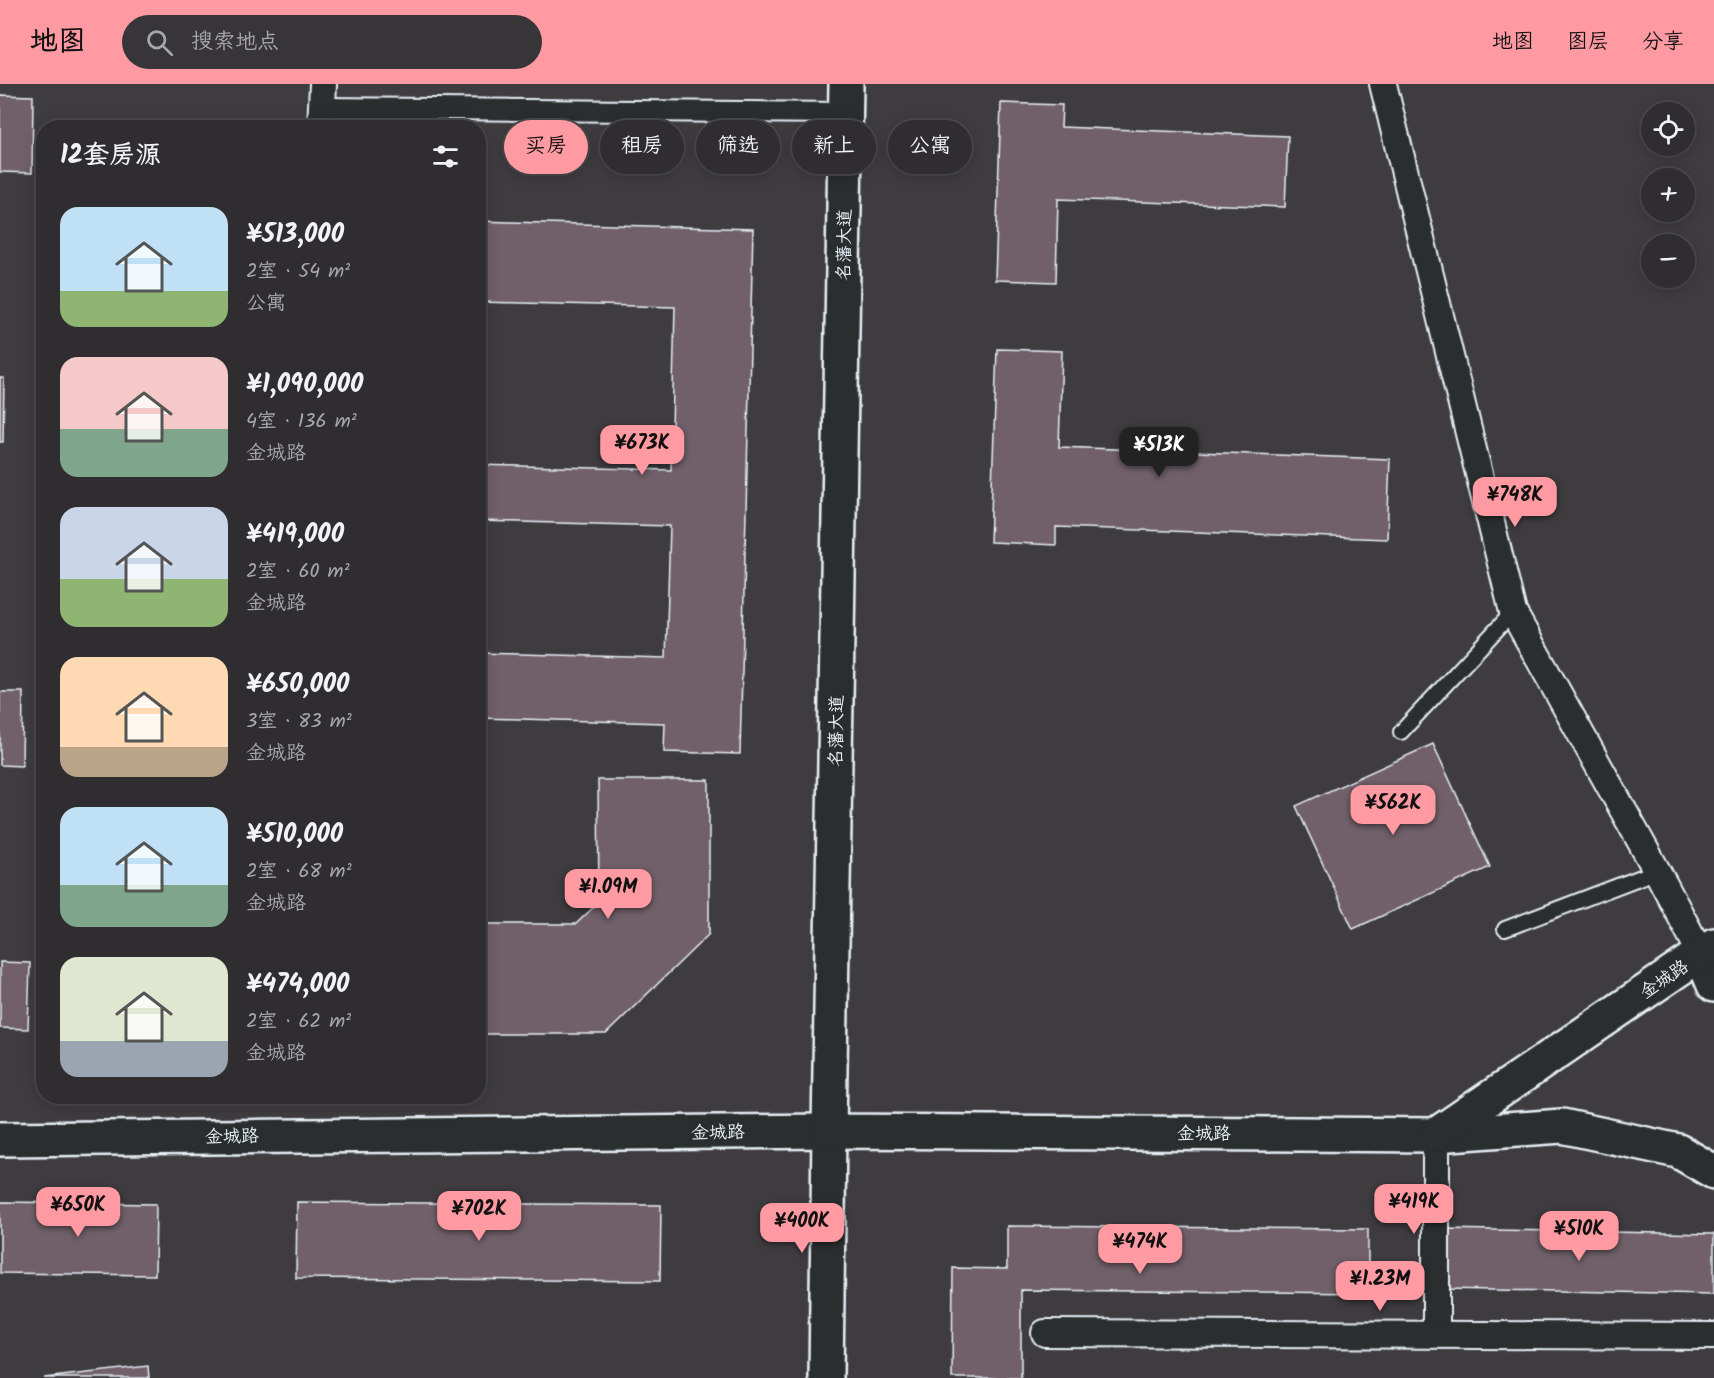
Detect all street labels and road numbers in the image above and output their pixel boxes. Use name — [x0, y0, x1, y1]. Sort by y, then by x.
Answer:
street label: 名藩大道 — [830, 209, 861, 281]
street label: 名藩大道 — [822, 695, 853, 767]
street label: 金城路 — [1634, 953, 1695, 1007]
street label: 金城路 — [691, 1119, 745, 1148]
street label: 金城路 — [1177, 1120, 1231, 1149]
street label: 金城路 — [205, 1123, 259, 1152]

